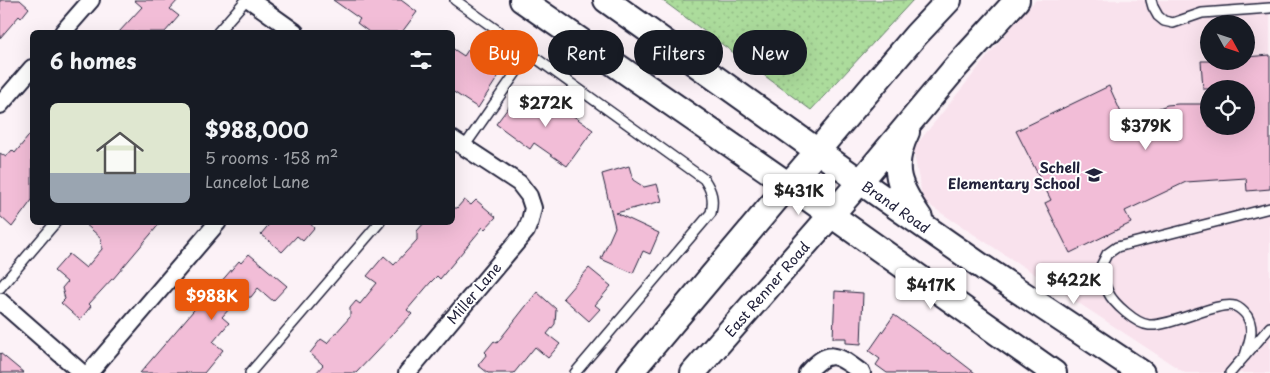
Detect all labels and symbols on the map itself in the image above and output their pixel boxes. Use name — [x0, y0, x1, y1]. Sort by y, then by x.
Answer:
north arrow — [1200, 15, 1255, 70]
pin: $272K — [511, 86, 581, 128]
pin: $379K — [1111, 108, 1181, 151]
place label: Schell Elementary School — [948, 157, 1080, 194]
school or university icon: Schell Elementary School — [1084, 165, 1104, 185]
pin: $431K — [764, 174, 834, 216]
street label: Brand Road — [858, 176, 934, 238]
street label: East Renner Road — [720, 237, 814, 341]
street label: Miller Lane — [442, 257, 506, 328]
pin: $422K — [1039, 262, 1109, 305]
pin: $417K — [896, 268, 966, 310]
pin: $988K — [177, 278, 247, 321]

